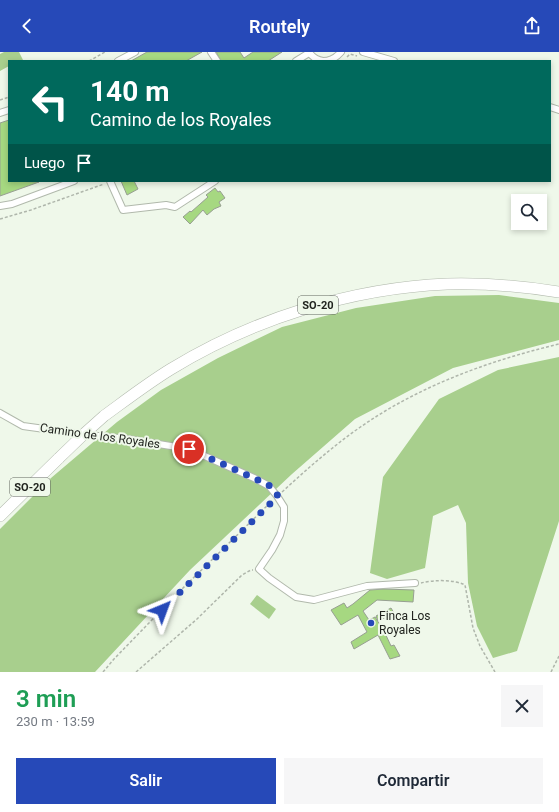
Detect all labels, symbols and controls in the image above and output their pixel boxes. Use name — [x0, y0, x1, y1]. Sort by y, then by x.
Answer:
icon: back — [16, 15, 38, 37]
icon: share — [521, 15, 543, 37]
text: Routely — [249, 16, 310, 37]
text: 140 m — [90, 75, 169, 108]
icon: left — [24, 76, 76, 128]
text: Camino de los Royales — [90, 109, 272, 130]
icon: arrive — [73, 152, 95, 174]
text: Luego — [24, 154, 65, 172]
map controls — [511, 194, 547, 230]
button: search — [511, 194, 547, 230]
road number: SO-20 — [298, 296, 338, 314]
street label: Camino de los Royales — [39, 421, 161, 451]
pin — [172, 432, 206, 466]
icon: arrive — [178, 438, 200, 460]
road number: SO-20 — [10, 478, 50, 496]
position arrow — [141, 589, 183, 631]
place label: Finca Los Royales — [379, 609, 430, 637]
marker: Finca Los Royales — [366, 618, 376, 628]
text: 3 min — [16, 685, 76, 713]
button: close — [501, 685, 543, 727]
text: 230 m · 13:59 — [16, 714, 95, 729]
button: Salir — [16, 758, 276, 804]
button: Compartir — [284, 758, 543, 804]

